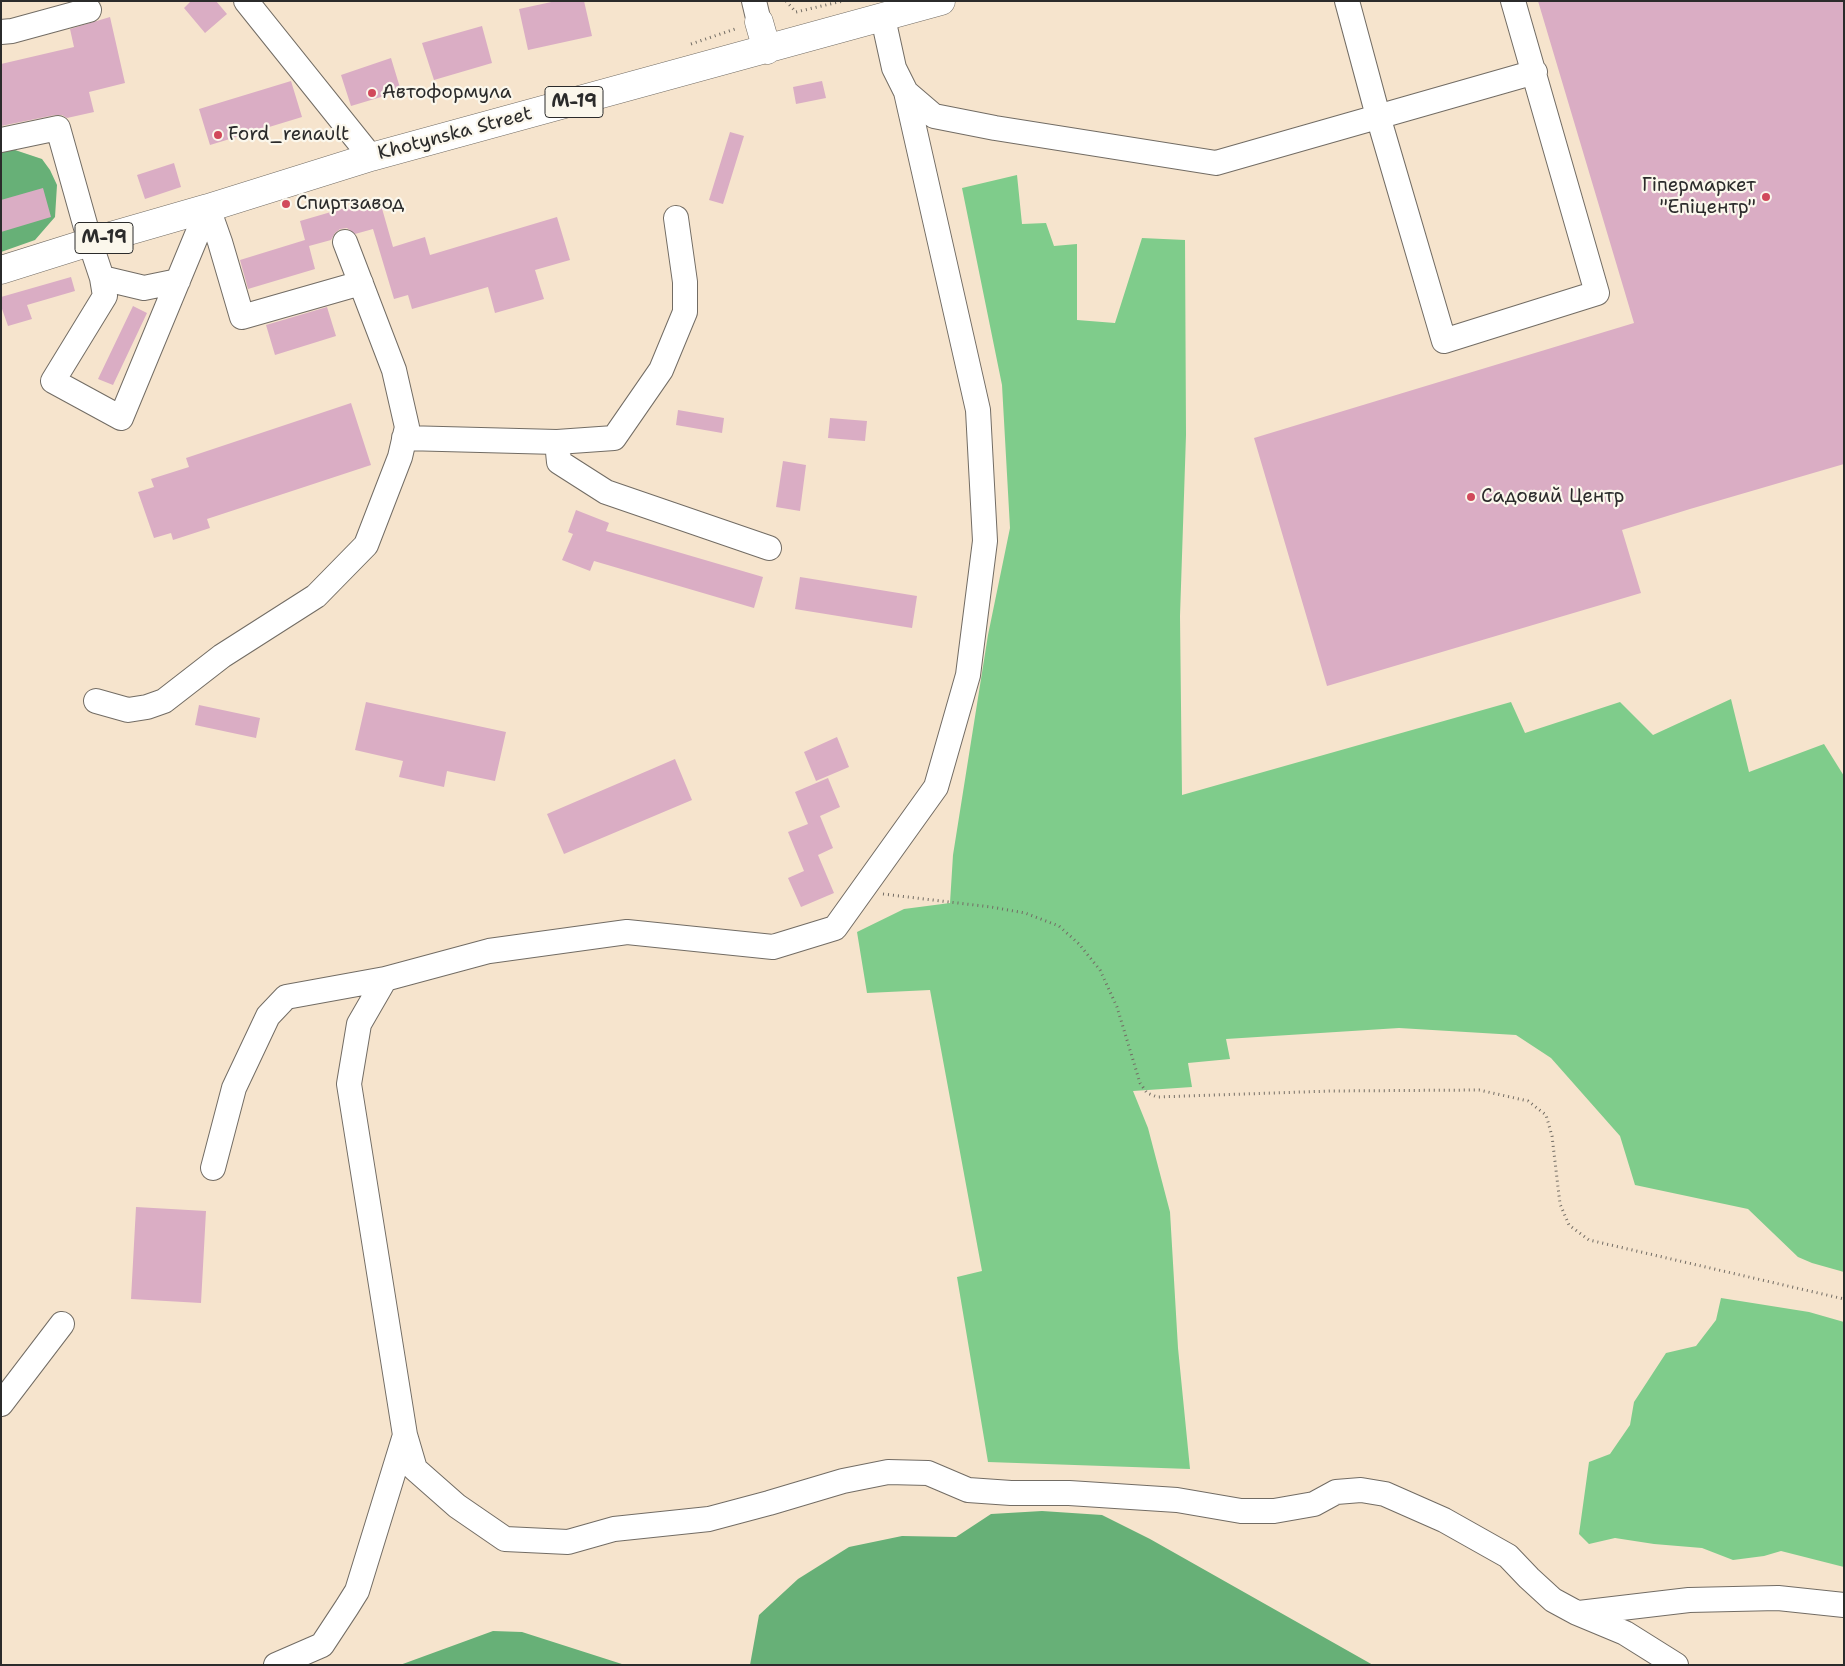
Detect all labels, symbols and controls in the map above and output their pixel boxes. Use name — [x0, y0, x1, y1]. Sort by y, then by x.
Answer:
place label: Автоформула — [382, 82, 512, 104]
road number: М-19 — [545, 86, 603, 118]
marker: Автоформула — [366, 87, 378, 99]
street label: Khotynska Street — [375, 102, 535, 166]
place label: Ford_renault — [228, 124, 349, 146]
marker: Ford_renault — [212, 129, 224, 141]
place label: Гіпермаркет "Епіцентр" — [1642, 175, 1756, 219]
marker: Гіпермаркет "Епіцентр" — [1760, 191, 1772, 203]
place label: Спиртзавод — [296, 193, 404, 215]
marker: Спиртзавод — [280, 198, 292, 210]
road number: М-19 — [75, 222, 133, 254]
place label: Садовий Центр — [1481, 486, 1624, 508]
marker: Садовий Центр — [1465, 491, 1477, 503]

